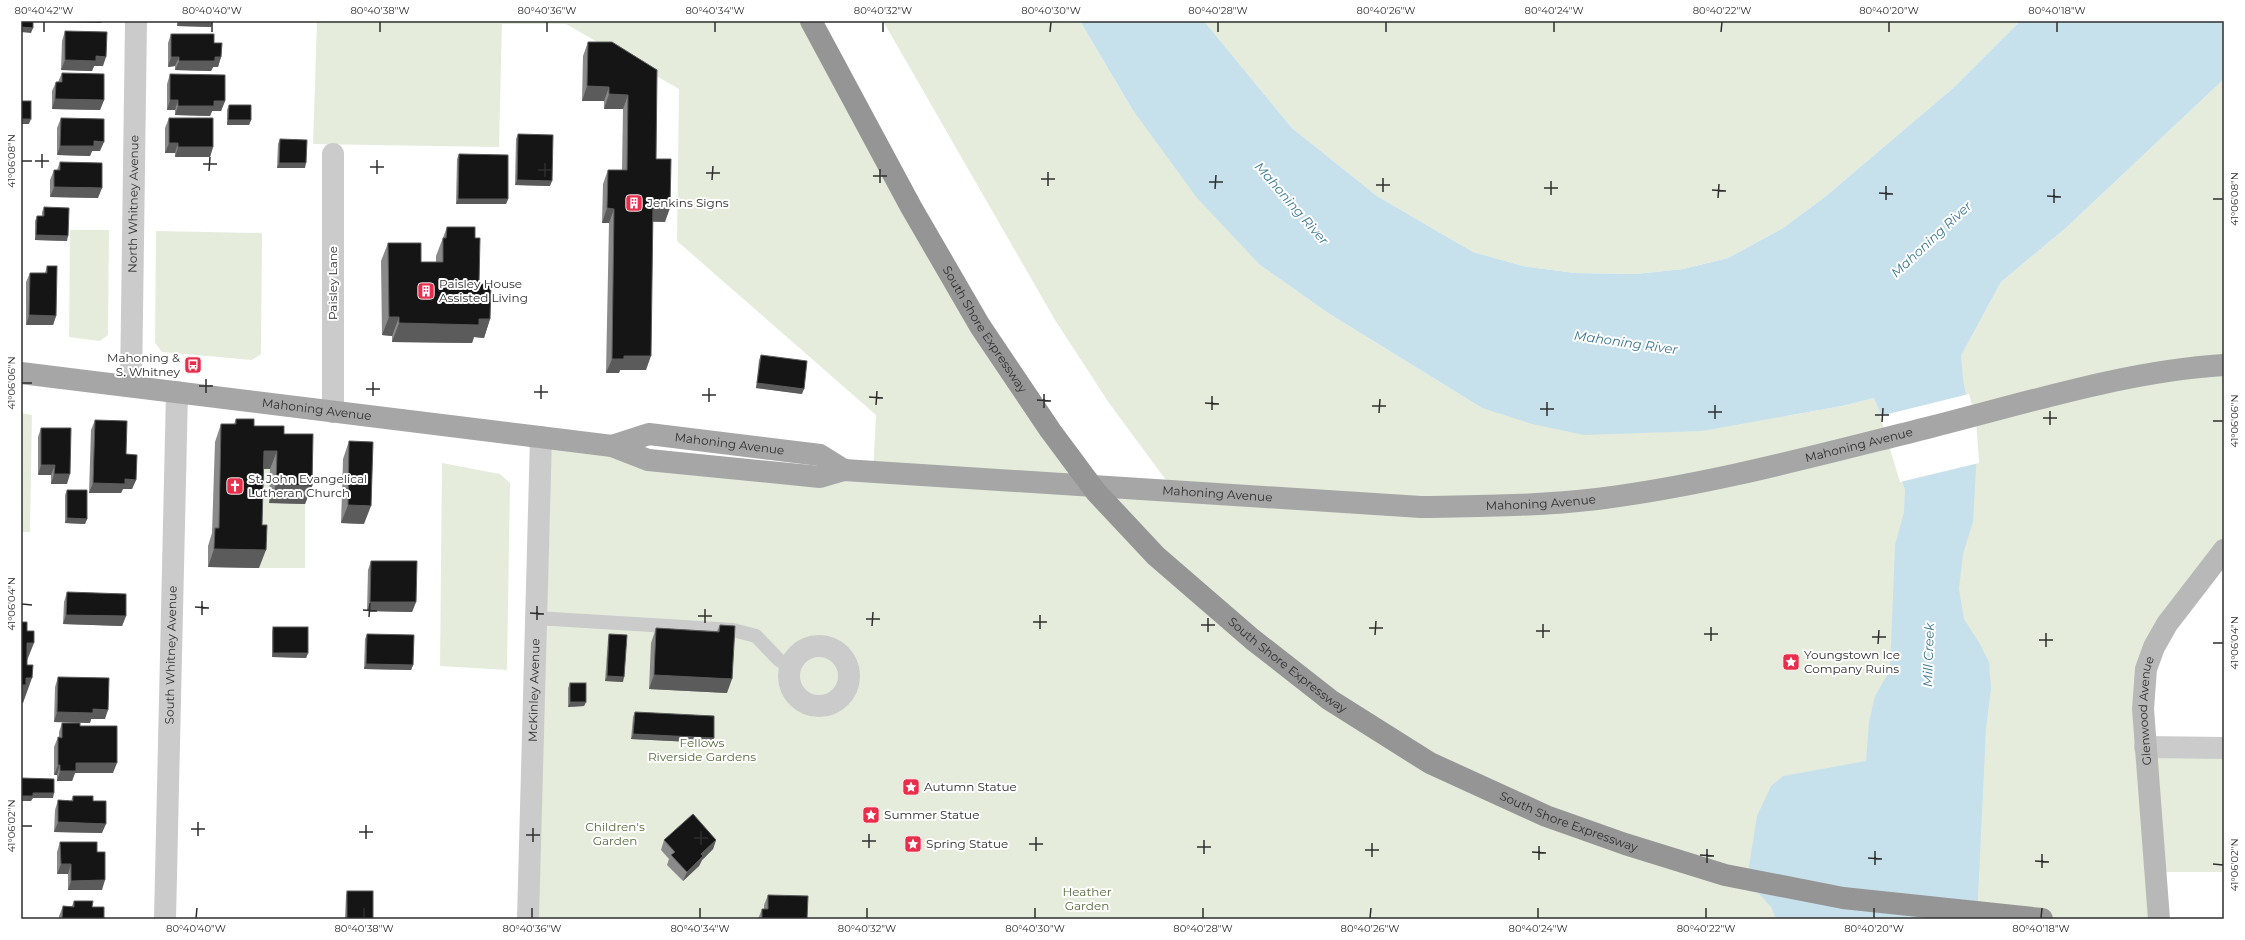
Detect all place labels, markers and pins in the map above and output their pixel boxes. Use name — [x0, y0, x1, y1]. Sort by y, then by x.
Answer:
building icon: Jenkins Signs — [624, 193, 644, 213]
place label: Jenkins Signs — [646, 195, 729, 210]
place label: Paisley House Assisted Living — [439, 276, 528, 305]
building icon: Paisley House Assisted Living — [416, 281, 436, 301]
place label: Mahoning & S. Whitney — [107, 350, 180, 379]
bus stop icon: Mahoning & S. Whitney — [183, 355, 203, 375]
place label: St. John Evangelical Lutheran Church — [248, 471, 367, 500]
church icon: St. John Evangelical Lutheran Church — [225, 476, 245, 496]
place label: Youngstown Ice Company Ruins — [1804, 647, 1900, 676]
place icon: Youngstown Ice Company Ruins — [1781, 652, 1801, 672]
place icon: Autumn Statue — [901, 777, 921, 797]
place label: Autumn Statue — [924, 779, 1017, 794]
place icon: Summer Statue — [861, 805, 881, 825]
place label: Summer Statue — [884, 807, 979, 822]
place icon: Spring Statue — [903, 834, 923, 854]
place label: Spring Statue — [926, 836, 1008, 851]

